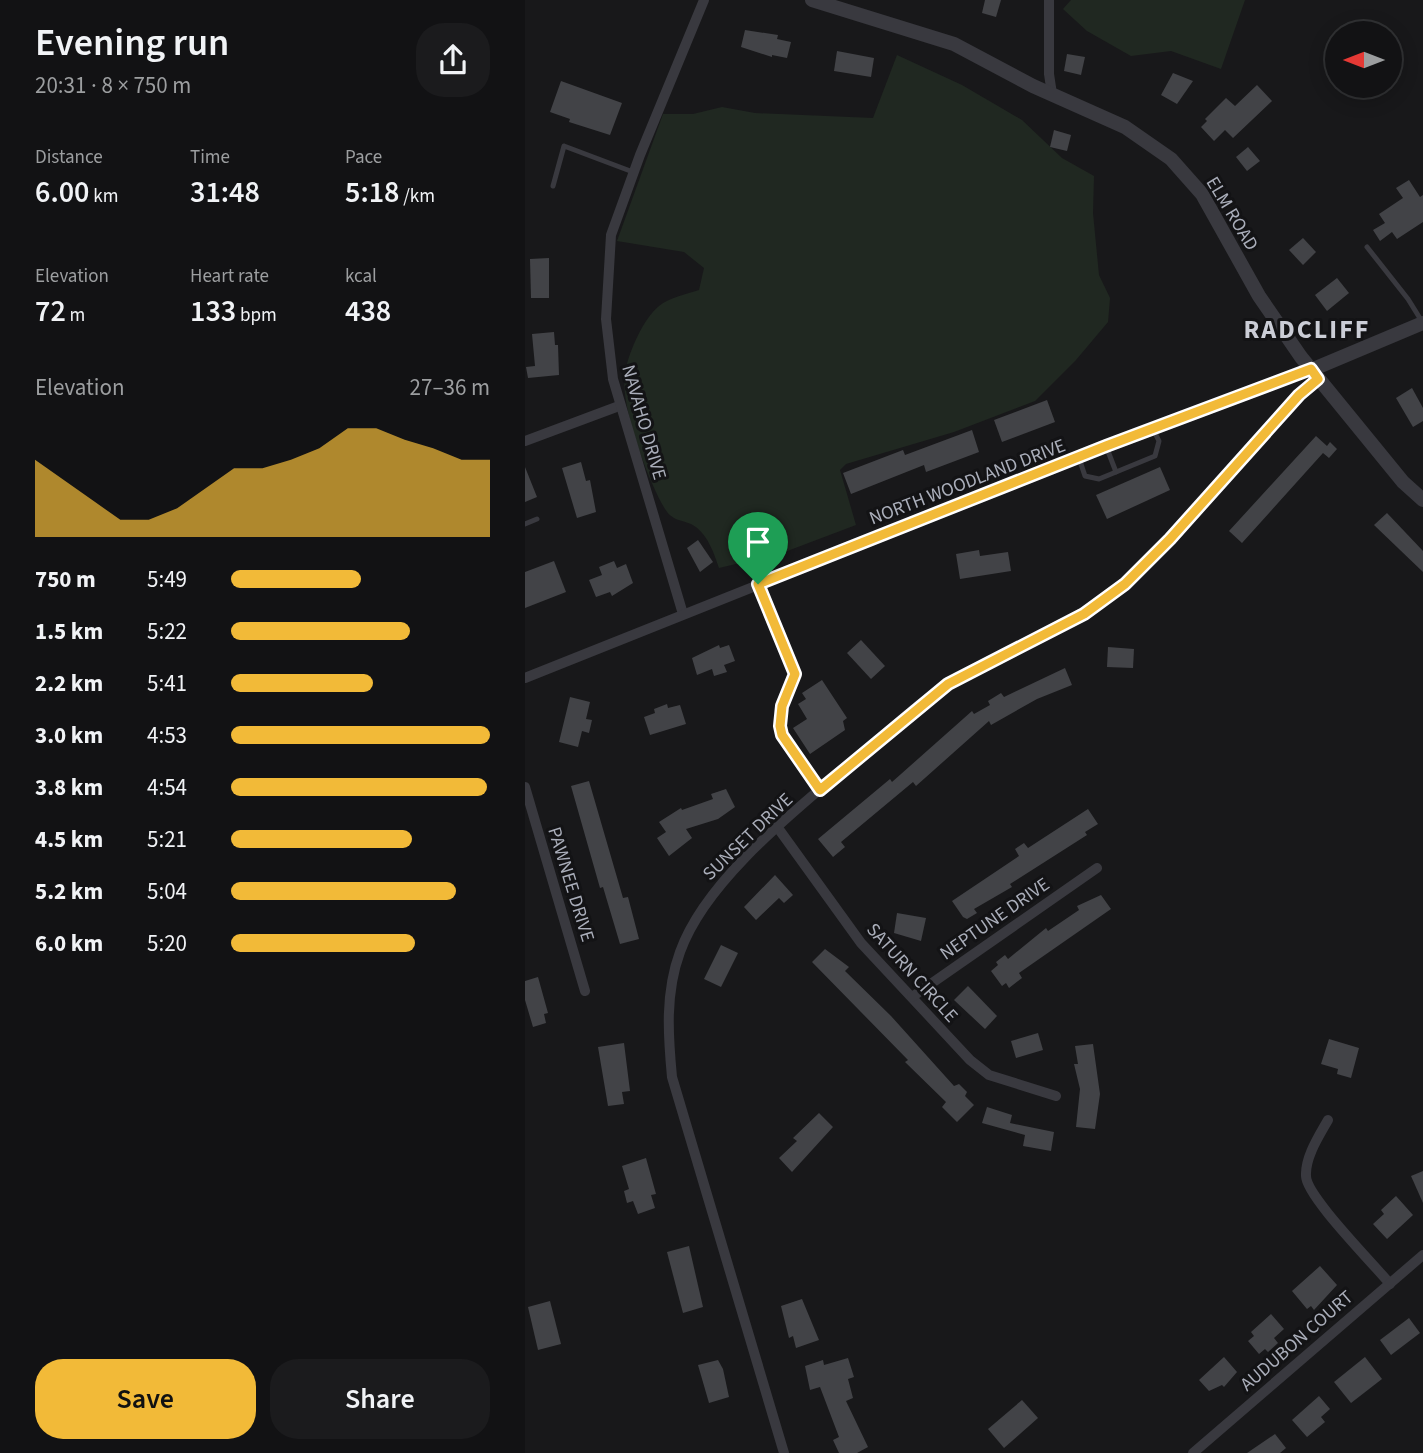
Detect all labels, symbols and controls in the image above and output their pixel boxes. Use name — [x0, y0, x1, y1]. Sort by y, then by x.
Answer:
text: Evening run — [35, 16, 229, 70]
north arrow — [1325, 21, 1402, 98]
map controls — [1325, 21, 1402, 98]
button: share — [416, 23, 490, 97]
text: 20:31 · 8 × 750 m — [35, 69, 191, 102]
text: Distance — [35, 144, 103, 171]
text: Time — [190, 144, 230, 171]
text: Pace — [345, 144, 382, 171]
text: 6.00 — [35, 171, 89, 214]
text: 31:48 — [190, 171, 260, 214]
text: 5:18 — [345, 171, 399, 214]
street label: ELM ROAD — [1199, 172, 1264, 256]
text: km — [89, 183, 118, 210]
text: /km — [399, 183, 435, 210]
text: Elevation — [35, 263, 109, 290]
text: Heart rate — [190, 263, 269, 290]
text: kcal — [345, 263, 377, 290]
text: 72 — [35, 290, 66, 333]
text: 133 — [190, 290, 236, 333]
text: 438 — [345, 290, 391, 333]
text: m — [66, 302, 85, 329]
text: bpm — [236, 302, 277, 329]
district label: RADCLIFF — [1244, 311, 1370, 348]
street label: NAVAHO DRIVE — [614, 362, 673, 483]
text: Elevation — [35, 371, 125, 404]
text: 27–36 m — [410, 371, 490, 404]
street label: NORTH WOODLAND DRIVE — [865, 432, 1070, 532]
pin — [728, 512, 788, 584]
icon: arrive — [739, 523, 777, 561]
text: 750 m — [35, 563, 96, 596]
text: 5:49 — [147, 563, 187, 596]
text: 1.5 km — [35, 615, 103, 648]
text: 5:22 — [147, 615, 187, 648]
text: 2.2 km — [35, 667, 103, 700]
text: 5:41 — [147, 667, 187, 700]
text: 3.0 km — [35, 719, 103, 752]
text: 4:53 — [147, 719, 187, 752]
text: 3.8 km — [35, 771, 103, 804]
text: 4:54 — [147, 771, 187, 804]
street label: SUNSET DRIVE — [697, 787, 799, 887]
text: 4.5 km — [35, 823, 103, 856]
text: 5:21 — [147, 823, 187, 856]
street label: PAWNEE DRIVE — [540, 824, 601, 945]
street label: NEPTUNE DRIVE — [935, 871, 1055, 967]
text: 5.2 km — [35, 875, 103, 908]
text: 5:04 — [147, 875, 187, 908]
street label: SATURN CIRCLE — [860, 917, 964, 1029]
text: 6.0 km — [35, 927, 103, 960]
text: 5:20 — [147, 927, 187, 960]
street label: AUDUBON COURT — [1235, 1284, 1359, 1398]
button: Save — [35, 1359, 256, 1439]
button: Share — [270, 1359, 490, 1439]

